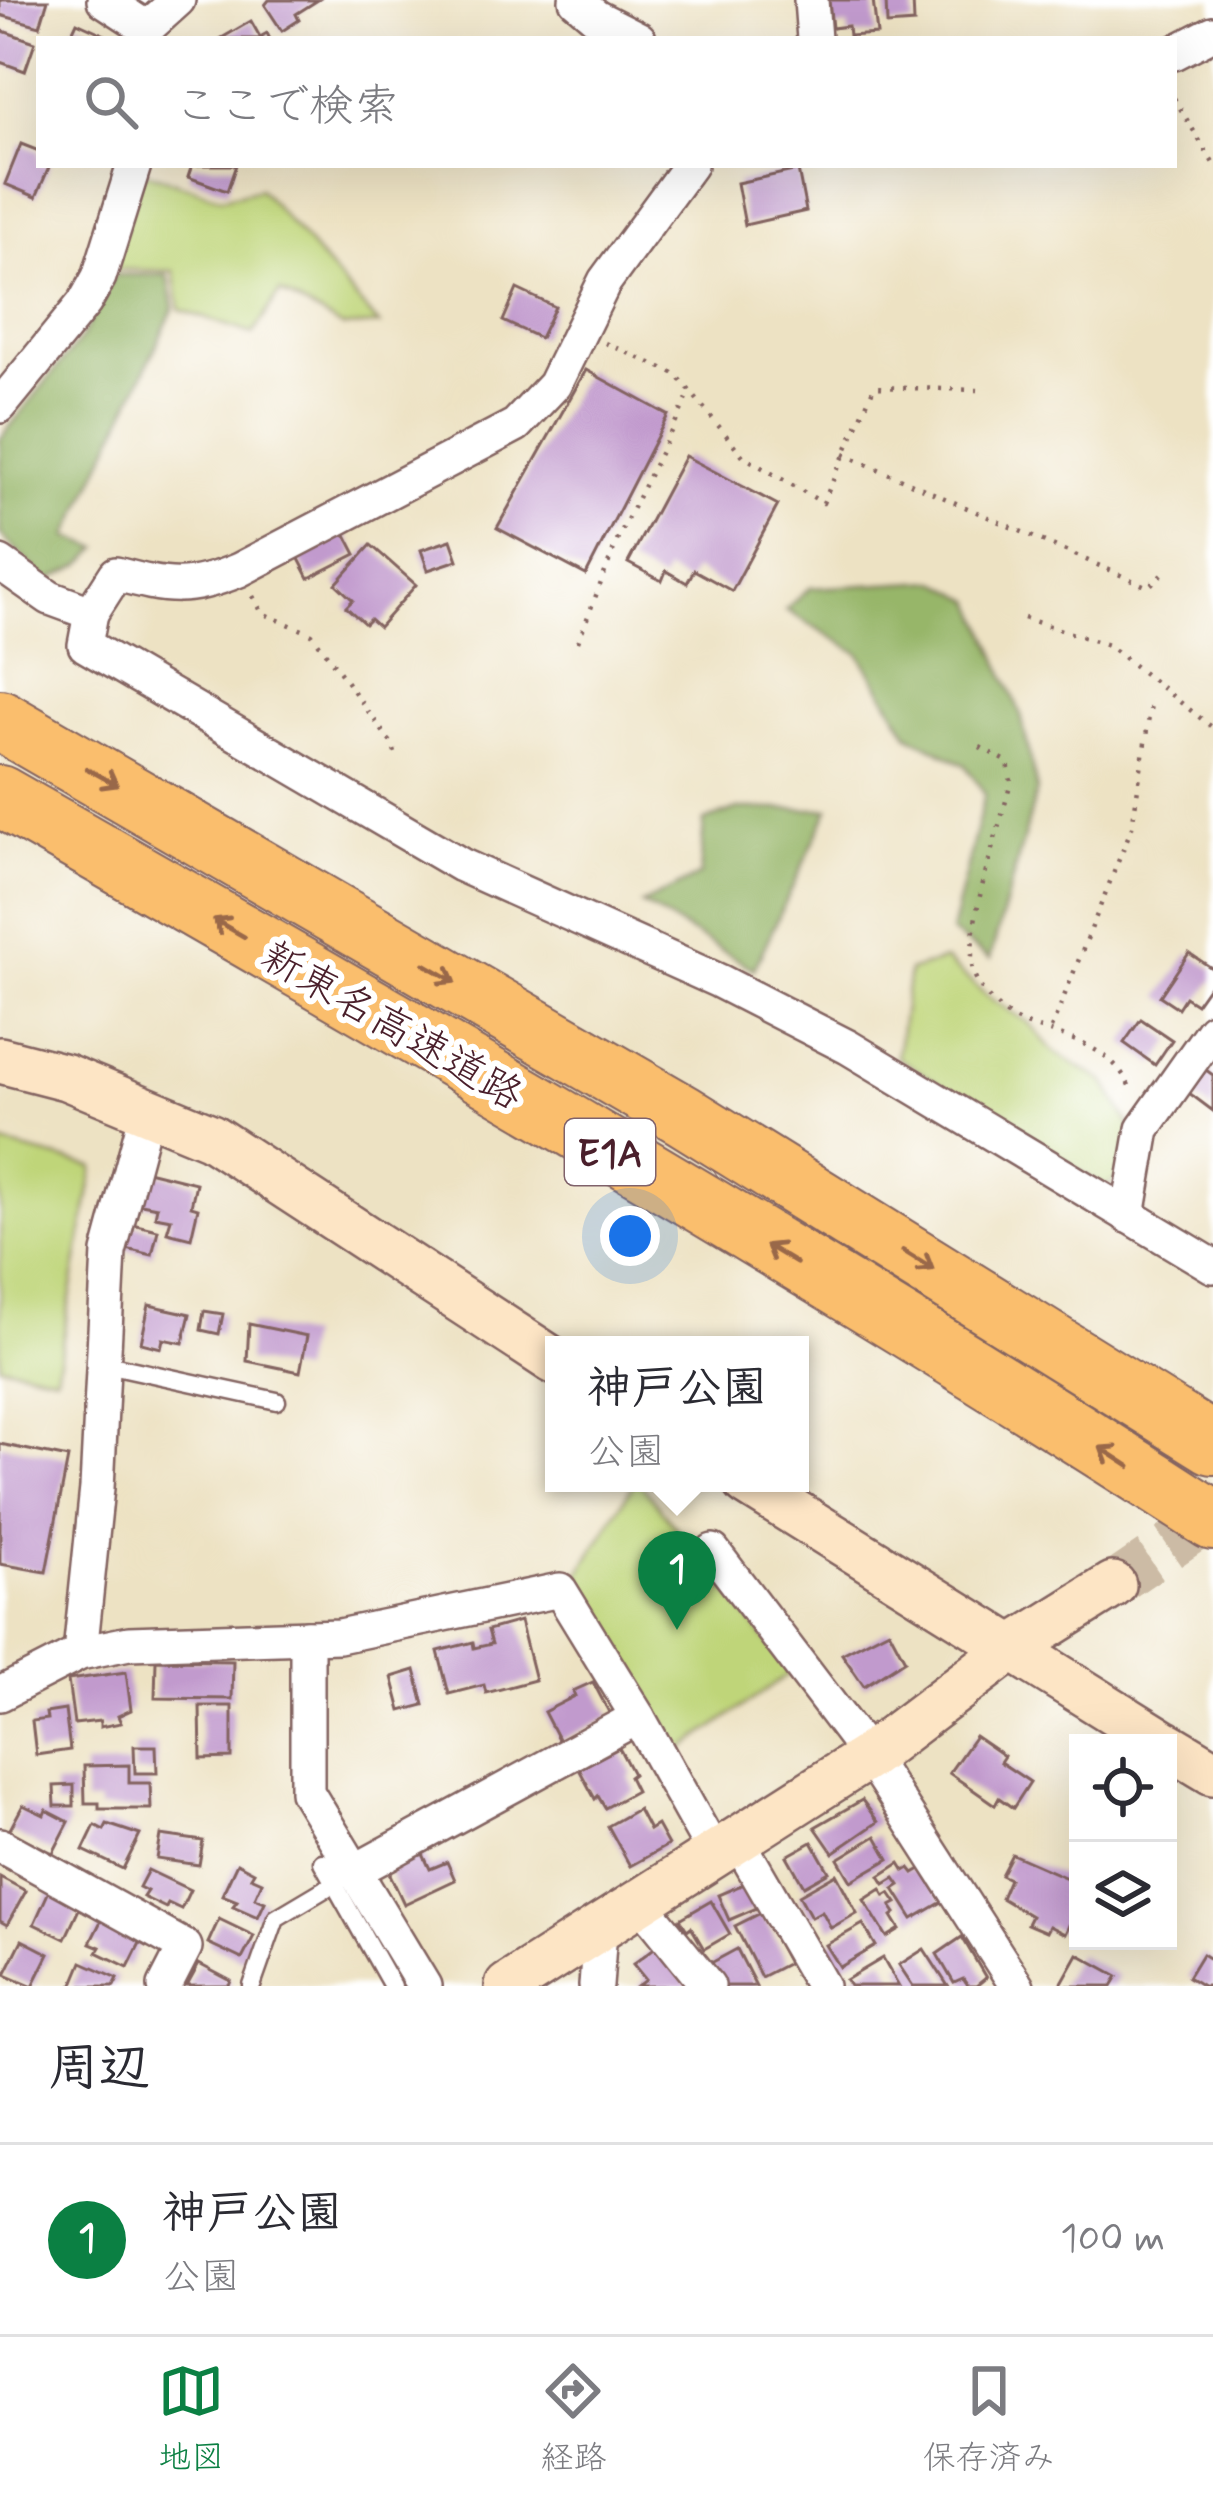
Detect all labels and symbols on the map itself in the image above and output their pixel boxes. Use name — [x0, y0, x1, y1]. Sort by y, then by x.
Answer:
one-way arrow — [84, 766, 119, 789]
one-way arrow — [212, 915, 247, 939]
street label: 新東名高速道路 — [250, 930, 532, 1124]
one-way arrow — [422, 961, 457, 985]
road number: E1A — [565, 1119, 655, 1185]
your location — [600, 1206, 660, 1266]
one-way arrow — [764, 1242, 799, 1266]
one-way arrow — [900, 1248, 934, 1272]
one-way arrow — [1098, 1444, 1132, 1469]
pin: 1 — [638, 1531, 716, 1630]

